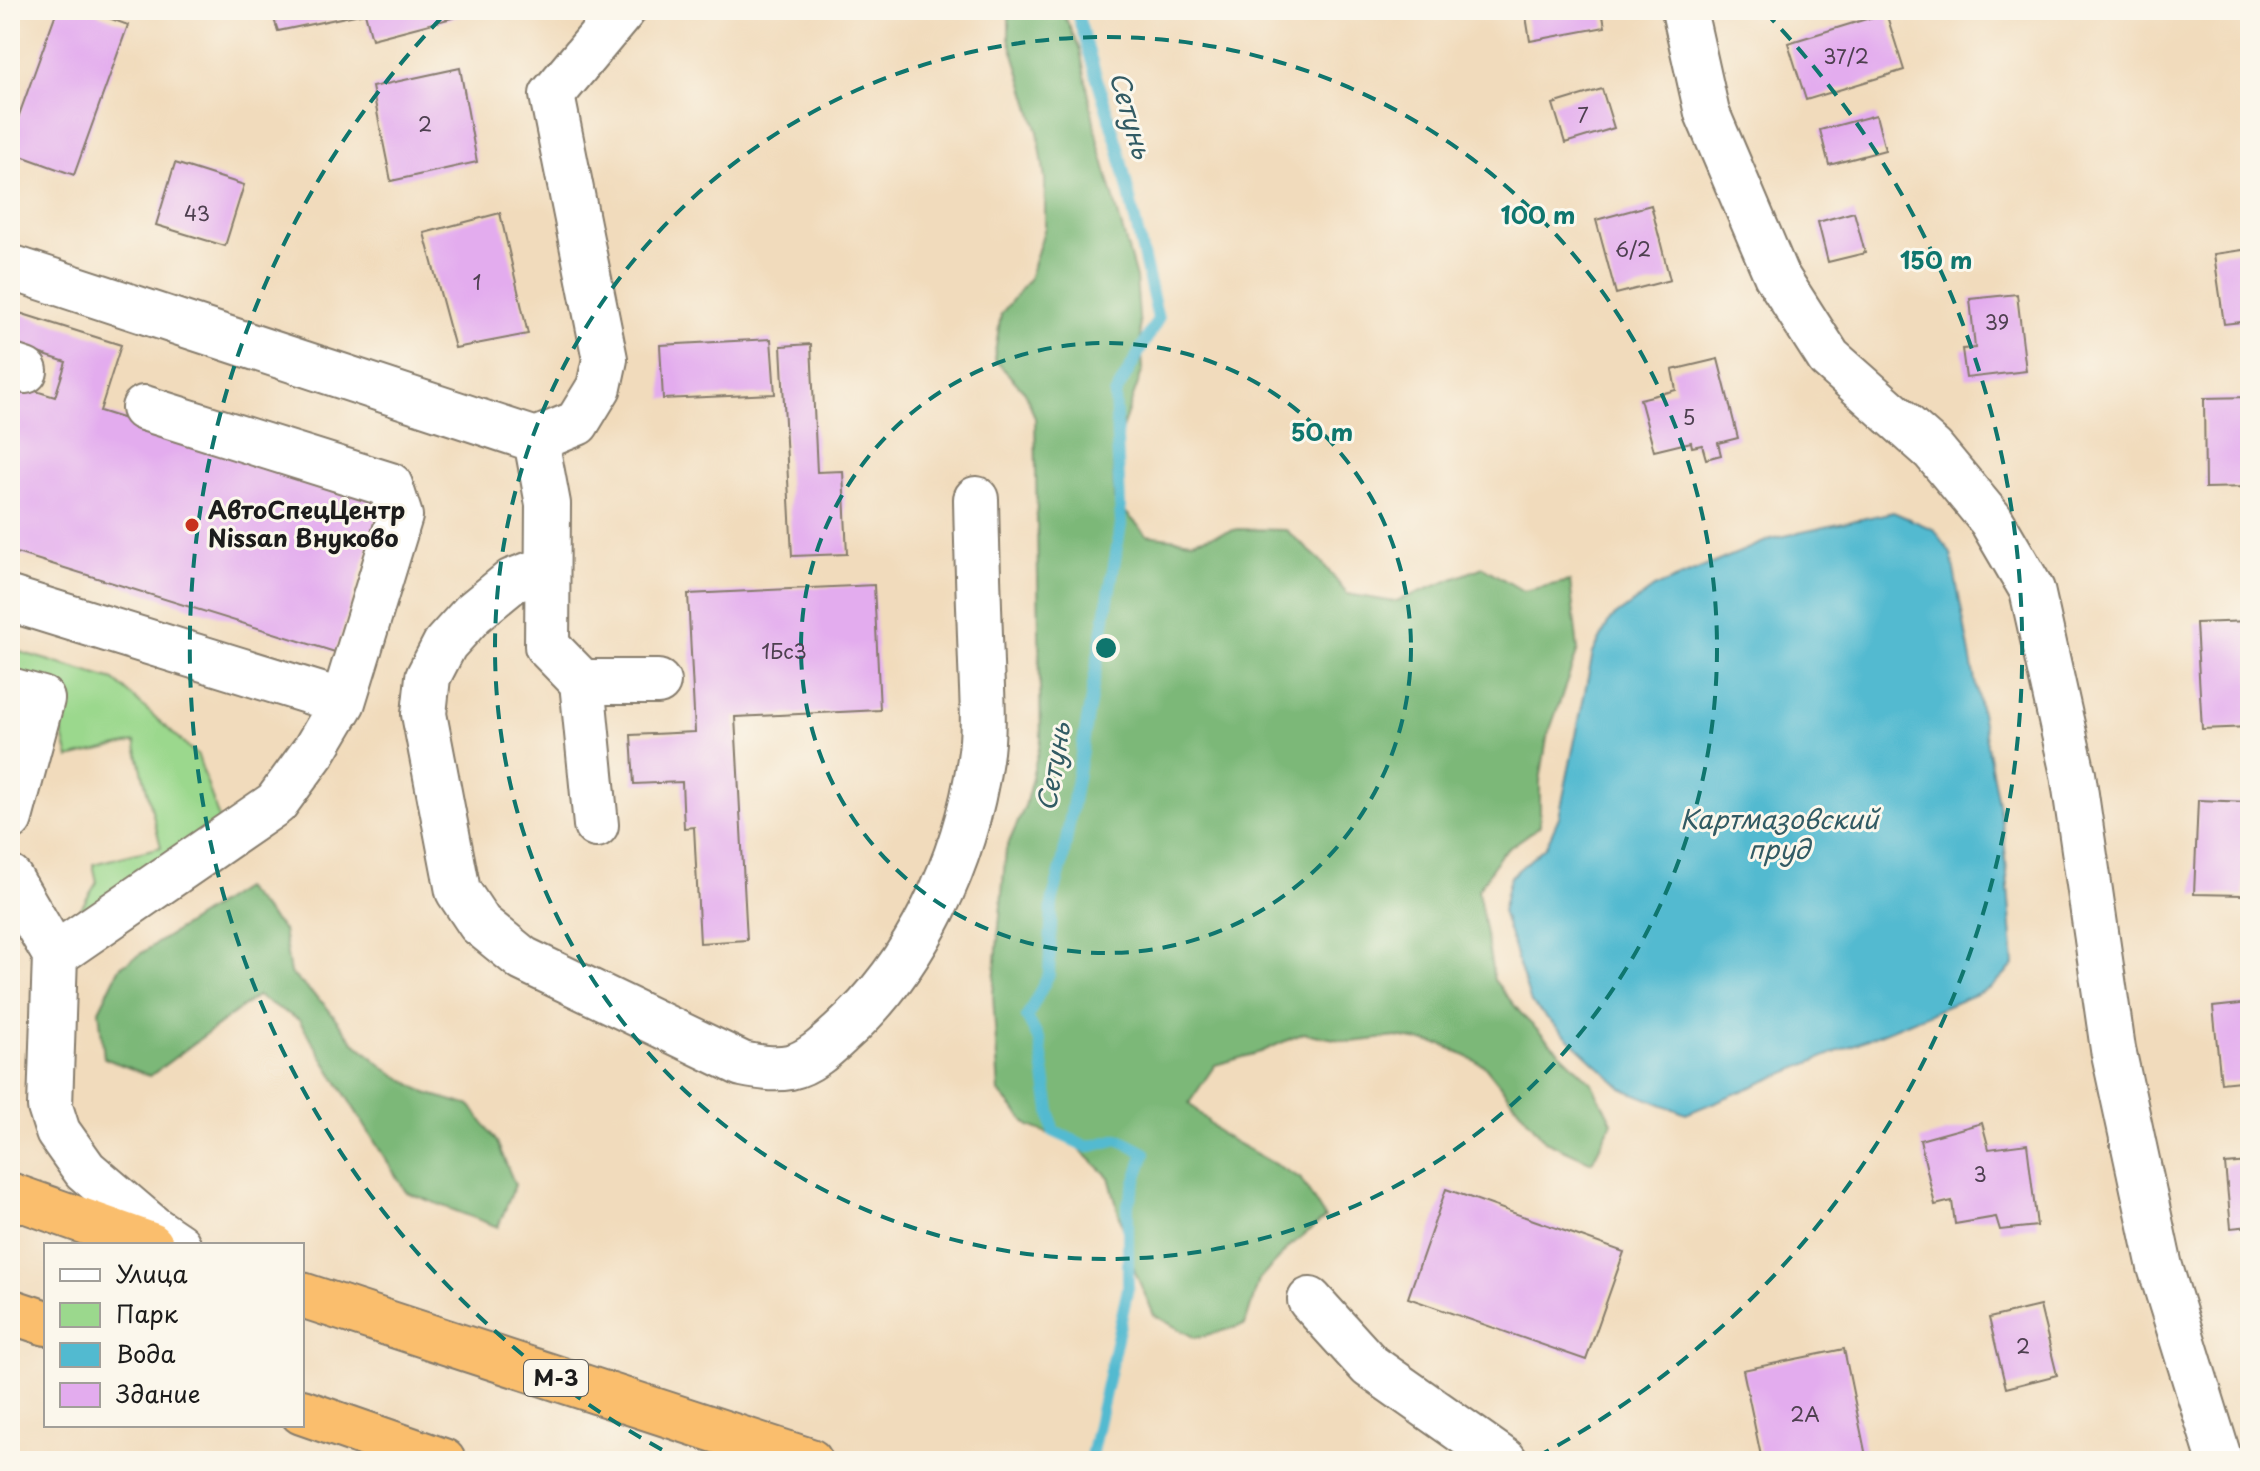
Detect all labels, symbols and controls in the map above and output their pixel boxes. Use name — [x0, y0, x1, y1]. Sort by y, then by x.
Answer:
house number: 37/2 — [1823, 41, 1869, 71]
water label: Сетунь — [1100, 66, 1163, 164]
house number: 7 — [1577, 100, 1589, 130]
house number: 2 — [418, 109, 432, 139]
text: 100 m — [1501, 196, 1575, 232]
house number: 43 — [184, 198, 210, 228]
house number: 6/2 — [1615, 234, 1651, 264]
text: 150 m — [1900, 241, 1972, 277]
house number: 1 — [473, 267, 481, 297]
house number: 39 — [1985, 307, 2009, 337]
house number: 5 — [1683, 402, 1695, 432]
text: 50 m — [1291, 413, 1353, 449]
place label: АвтоСпецЦентр Nissan Внуково — [208, 491, 405, 555]
marker: АвтоСпецЦентр Nissan Внуково — [183, 516, 201, 534]
centre of rings — [1092, 634, 1120, 662]
house number: 1Бс3 — [761, 636, 807, 666]
water label: Сетунь — [1026, 718, 1080, 814]
water label: Картмазовский пруд — [1680, 799, 1882, 868]
house number: 3 — [1973, 1159, 1987, 1189]
legend — [44, 1243, 304, 1427]
text: Улица — [116, 1255, 188, 1291]
text: Парк — [116, 1295, 179, 1331]
house number: 2 — [2016, 1331, 2030, 1361]
text: Вода — [116, 1335, 175, 1371]
road number: М-3 — [524, 1360, 588, 1396]
text: Здание — [116, 1375, 201, 1411]
house number: 2А — [1790, 1399, 1820, 1429]

